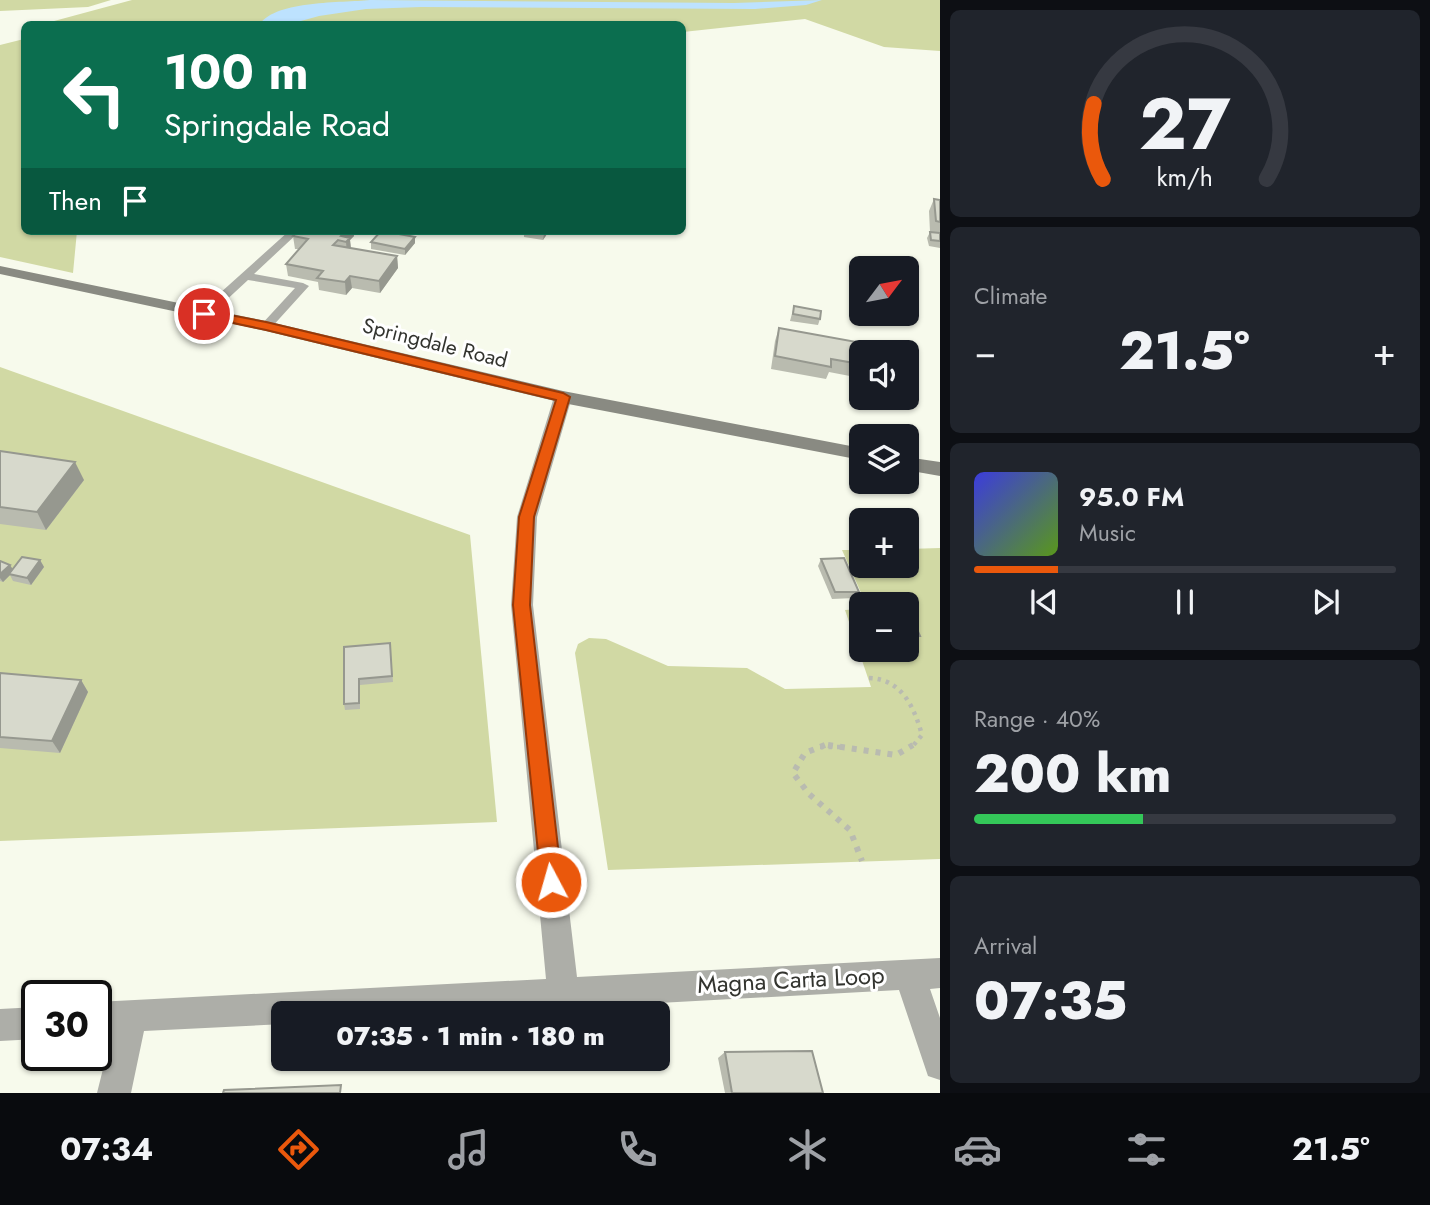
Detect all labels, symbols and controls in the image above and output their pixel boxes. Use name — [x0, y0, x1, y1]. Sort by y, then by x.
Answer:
text: 100 m — [164, 37, 309, 107]
icon: left — [49, 49, 140, 140]
text: 27 — [1139, 72, 1231, 177]
text: Springdale Road — [164, 102, 390, 148]
text: km/h — [1157, 159, 1213, 195]
text: Then — [49, 182, 102, 220]
icon: arrive — [116, 182, 154, 220]
north arrow — [849, 256, 919, 326]
map controls — [849, 256, 919, 662]
text: Climate — [974, 279, 1047, 313]
pin — [174, 284, 234, 344]
icon: arrive — [185, 295, 223, 333]
street label: Springdale Road — [359, 310, 511, 376]
text: 21.5° — [1119, 313, 1250, 389]
text: − — [974, 324, 996, 379]
text: + — [1373, 324, 1396, 379]
button: sound — [849, 340, 919, 410]
button: layers — [849, 424, 919, 494]
text: 95.0 FM — [1079, 478, 1184, 516]
button: + — [849, 508, 919, 578]
text: Music — [1079, 516, 1136, 550]
icon: previous — [1025, 583, 1063, 621]
icon: pause — [1166, 583, 1204, 621]
icon: next — [1307, 583, 1345, 621]
button: − — [849, 592, 919, 662]
text: Range · 40% — [974, 702, 1100, 736]
text: 200 km — [974, 736, 1171, 812]
position arrow — [514, 845, 588, 919]
text: Arrival — [974, 929, 1037, 963]
street label: Magna Carta Loop — [696, 957, 885, 1002]
text: 07:35 — [974, 963, 1127, 1039]
speed limit sign: 30 — [21, 980, 112, 1071]
text: 07:35 · 1 min · 180 m — [336, 1017, 605, 1055]
icon: directions — [274, 1125, 323, 1174]
icon: music — [444, 1125, 493, 1174]
icon: phone — [613, 1125, 662, 1174]
icon: climate — [783, 1125, 832, 1174]
icon: car — [953, 1125, 1002, 1174]
icon: filters — [1122, 1125, 1171, 1174]
text: 07:34 — [60, 1126, 153, 1172]
text: 21.5° — [1292, 1126, 1370, 1172]

